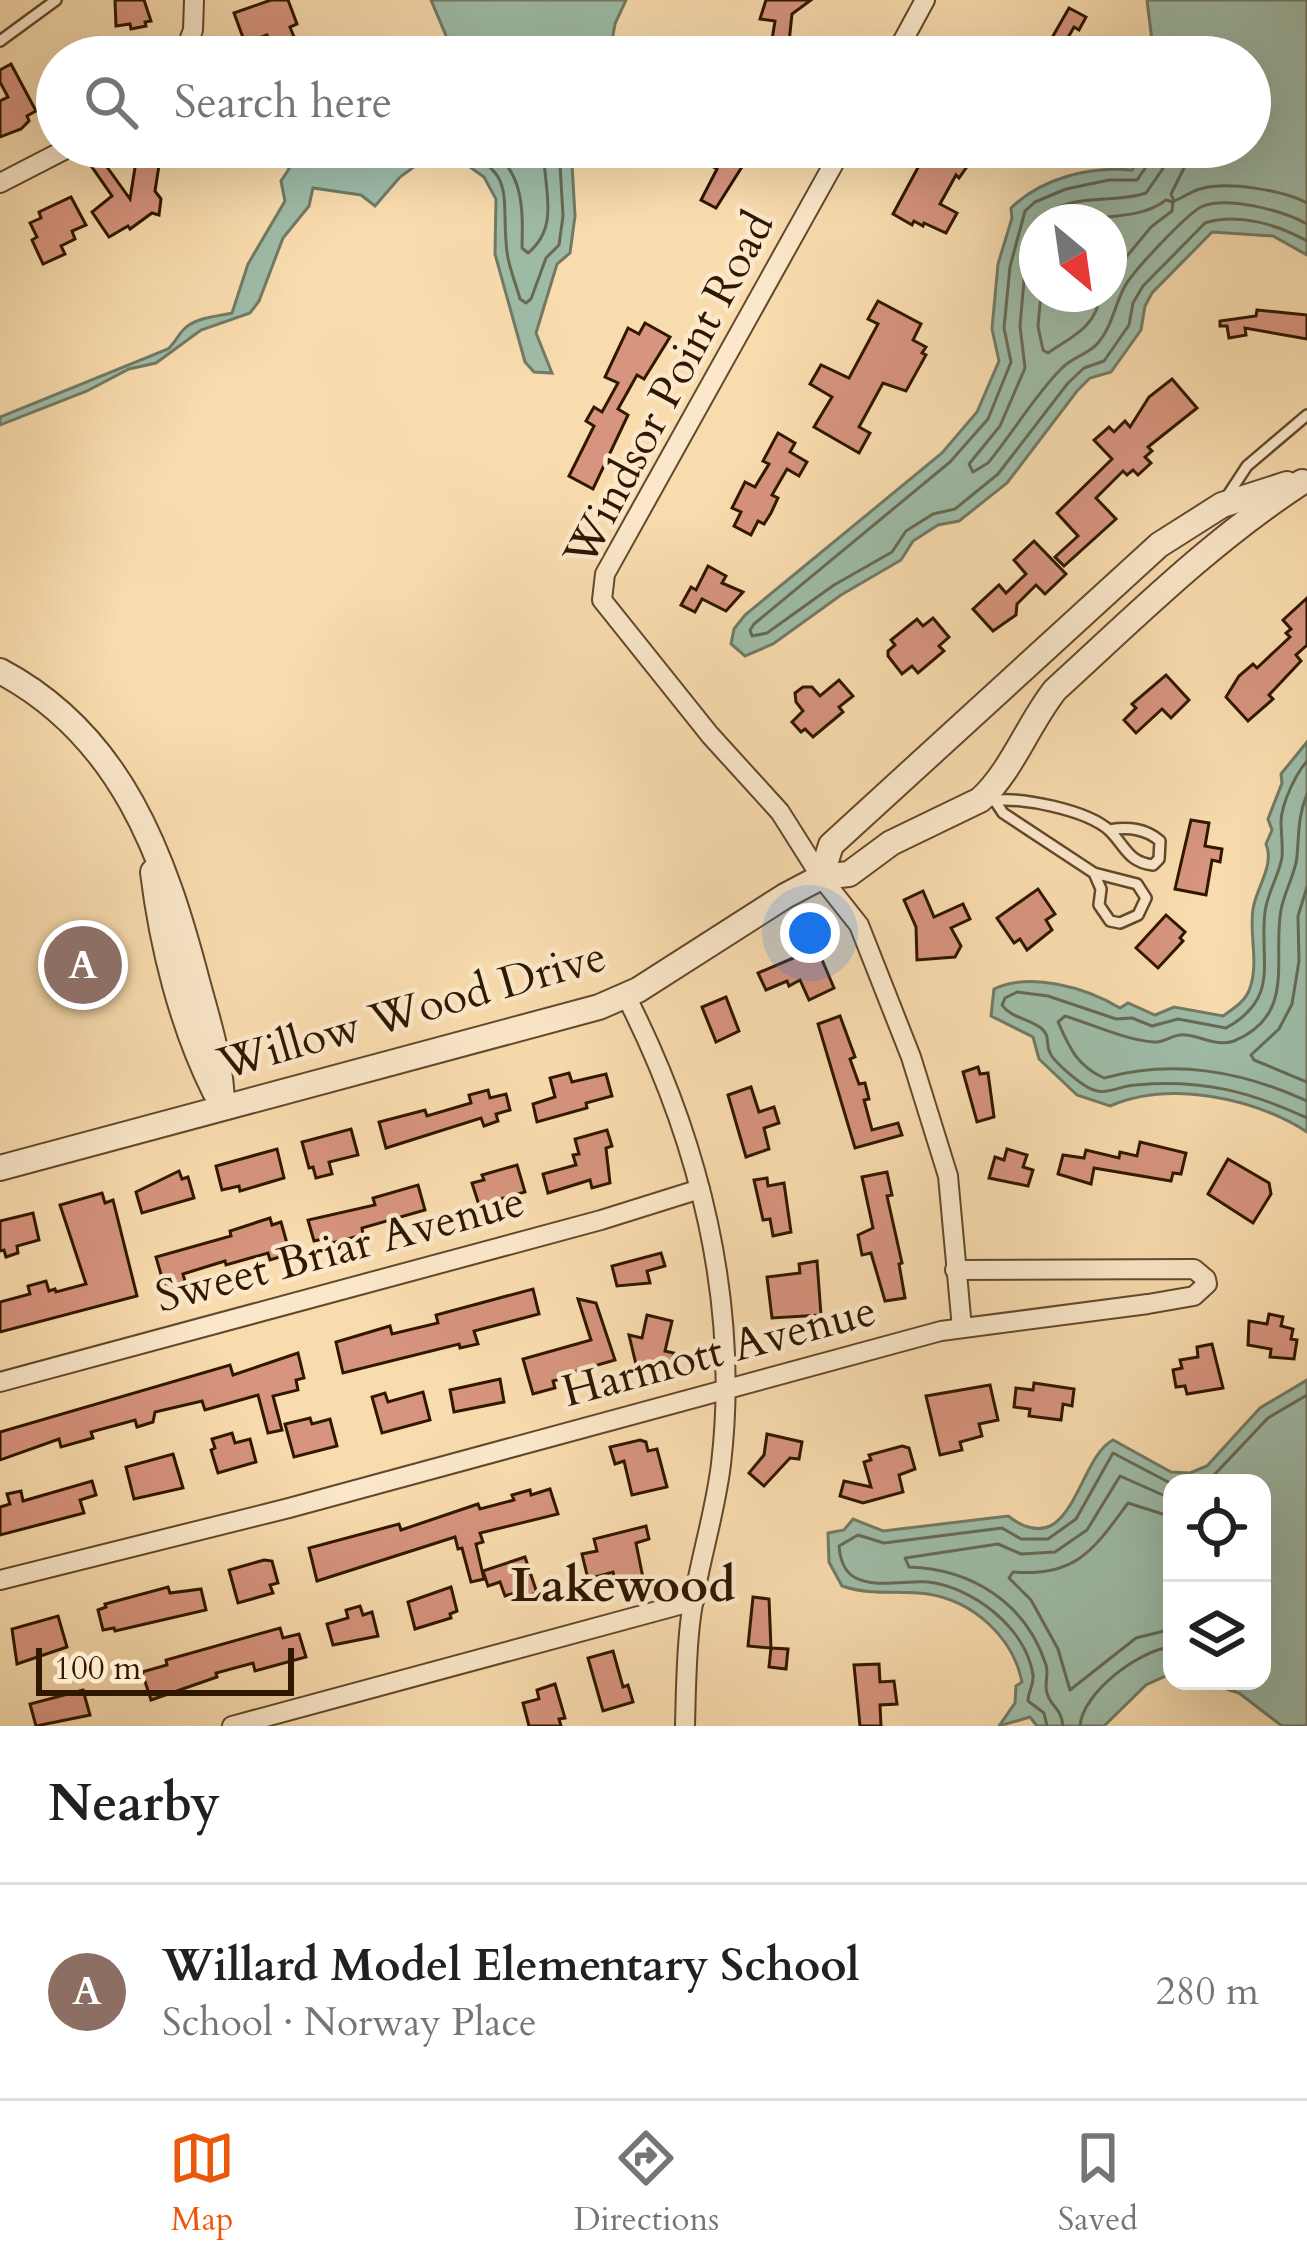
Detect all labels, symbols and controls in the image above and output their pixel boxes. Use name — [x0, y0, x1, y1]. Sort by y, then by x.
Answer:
search box — [36, 36, 1271, 168]
icon: search — [78, 69, 144, 135]
text: Search here — [174, 72, 392, 133]
street label: Windsor Point Road — [549, 201, 788, 578]
north arrow — [1019, 204, 1127, 312]
your location — [780, 903, 840, 963]
pin: A — [44, 920, 122, 1010]
street label: Willow Wood Drive — [210, 925, 613, 1095]
street label: Sweet Briar Avenue — [149, 1170, 531, 1328]
street label: Harmott Avenue — [555, 1280, 883, 1422]
map controls — [1163, 1474, 1271, 1690]
button: locate — [1163, 1474, 1271, 1582]
district label: Lakewood — [511, 1553, 735, 1618]
button: layers — [1163, 1582, 1271, 1690]
scale bar — [36, 1642, 294, 1695]
text: 100 m — [54, 1646, 141, 1691]
text: Nearby — [48, 1769, 220, 1839]
text: Willard Model Elementary School — [162, 1935, 860, 1996]
text: A — [72, 1965, 102, 2018]
text: 280 m — [1156, 1965, 1259, 2018]
text: School · Norway Place — [162, 1996, 537, 2049]
tab: Map — [169, 2125, 235, 2242]
tab: Directions — [574, 2125, 719, 2242]
tab: Saved — [1058, 2125, 1138, 2242]

